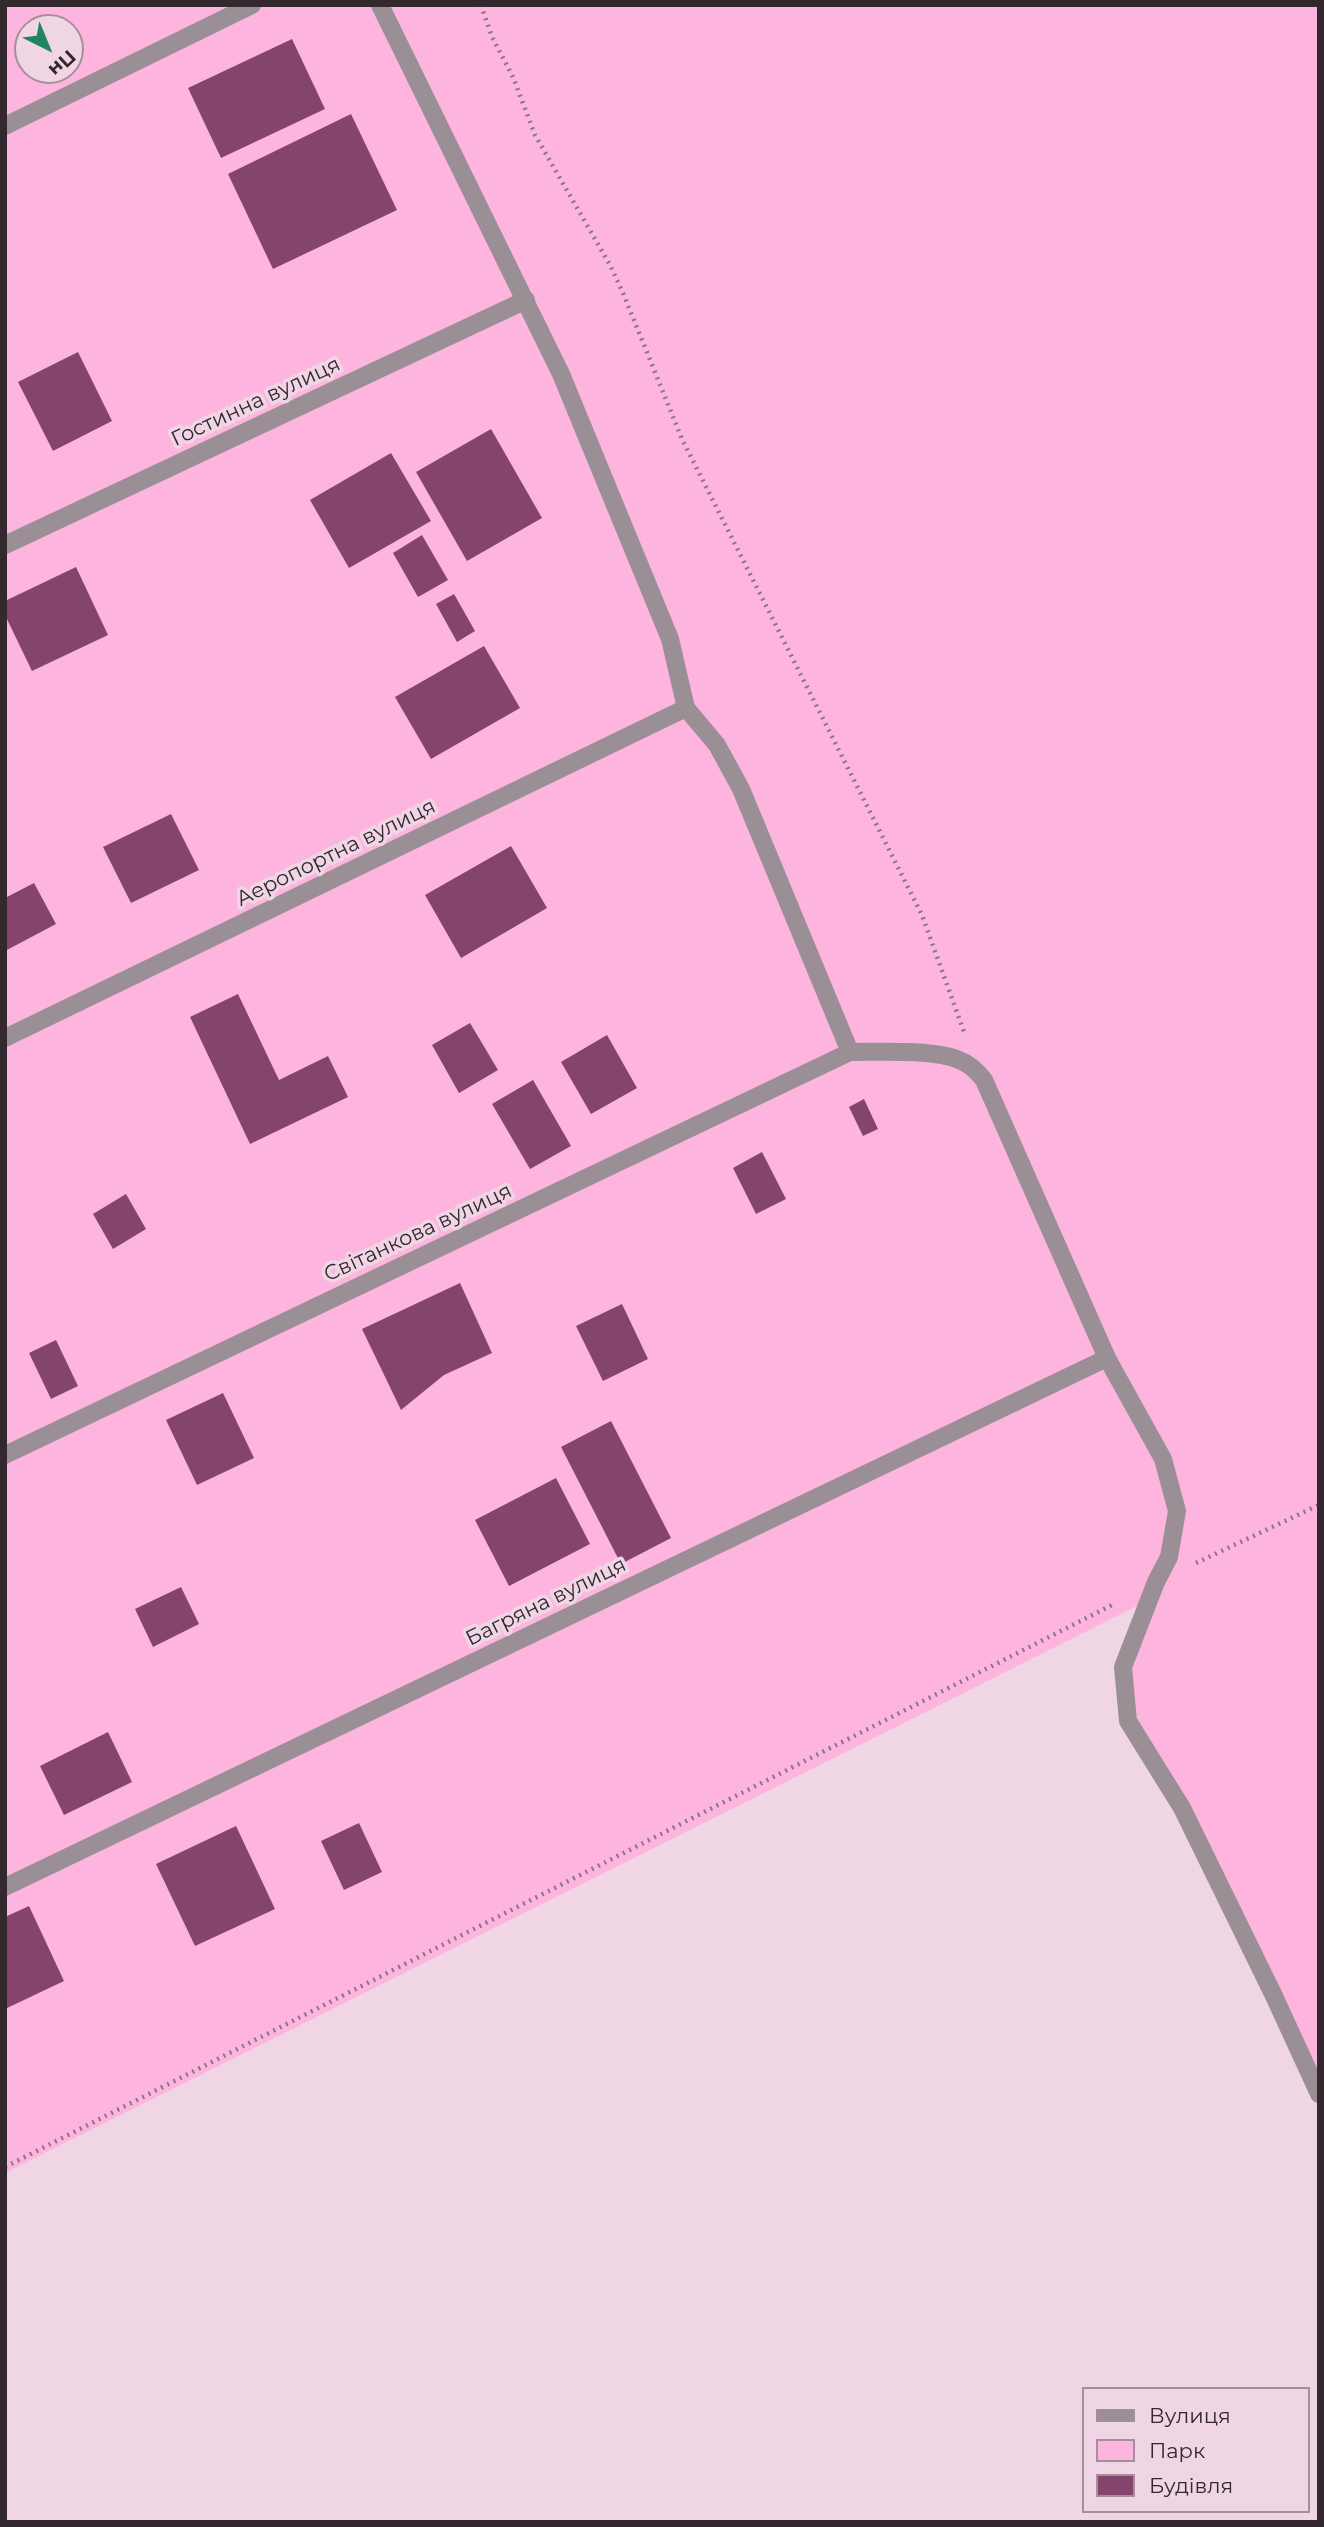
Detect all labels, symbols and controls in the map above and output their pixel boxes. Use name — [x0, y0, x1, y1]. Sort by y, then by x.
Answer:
north arrow — [14, 14, 84, 84]
text: Пн — [44, 45, 81, 81]
street label: Гостинна вулиця — [167, 352, 345, 452]
street label: Аеропортна вулиця — [232, 794, 440, 912]
street label: Світанкова вулиця — [320, 1178, 516, 1288]
street label: Багряна вулиця — [462, 1552, 630, 1652]
legend — [1082, 2387, 1310, 2513]
text: Вулиця — [1149, 2403, 1231, 2428]
text: Парк — [1149, 2438, 1205, 2463]
text: Будівля — [1149, 2473, 1233, 2498]

